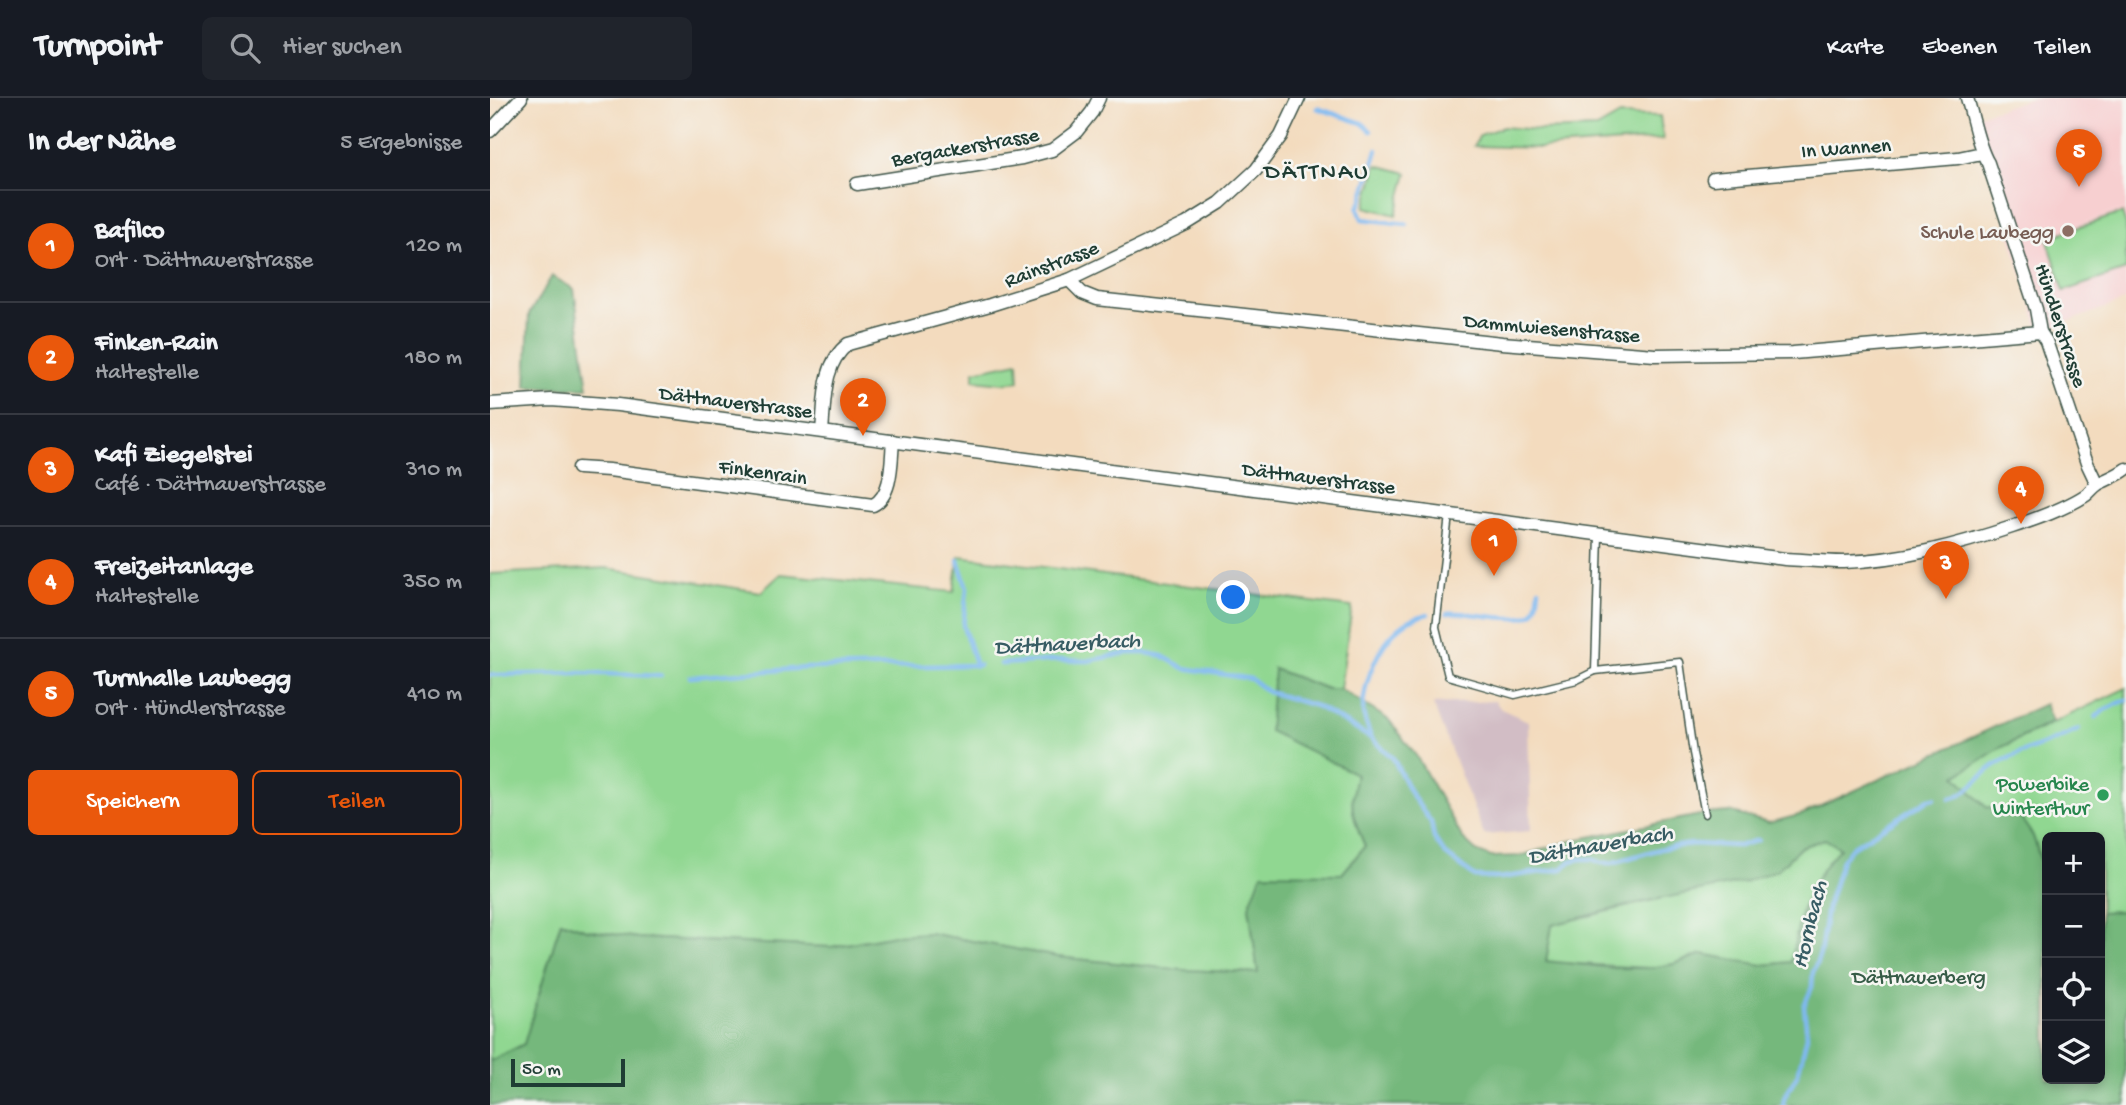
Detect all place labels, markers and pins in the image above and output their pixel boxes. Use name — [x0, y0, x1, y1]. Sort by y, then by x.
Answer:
pin: 5 — [2056, 129, 2102, 187]
place label: Schule Laubegg — [1921, 222, 2054, 247]
marker: Schule Laubegg — [2060, 223, 2076, 239]
pin: 2 — [840, 378, 886, 436]
pin: 4 — [1998, 466, 2044, 524]
pin: 1 — [1471, 518, 1517, 576]
pin: 3 — [1923, 541, 1969, 599]
place label: Powerbike Winterthur — [1993, 774, 2091, 823]
marker: Powerbike Winterthur — [2095, 787, 2111, 803]

